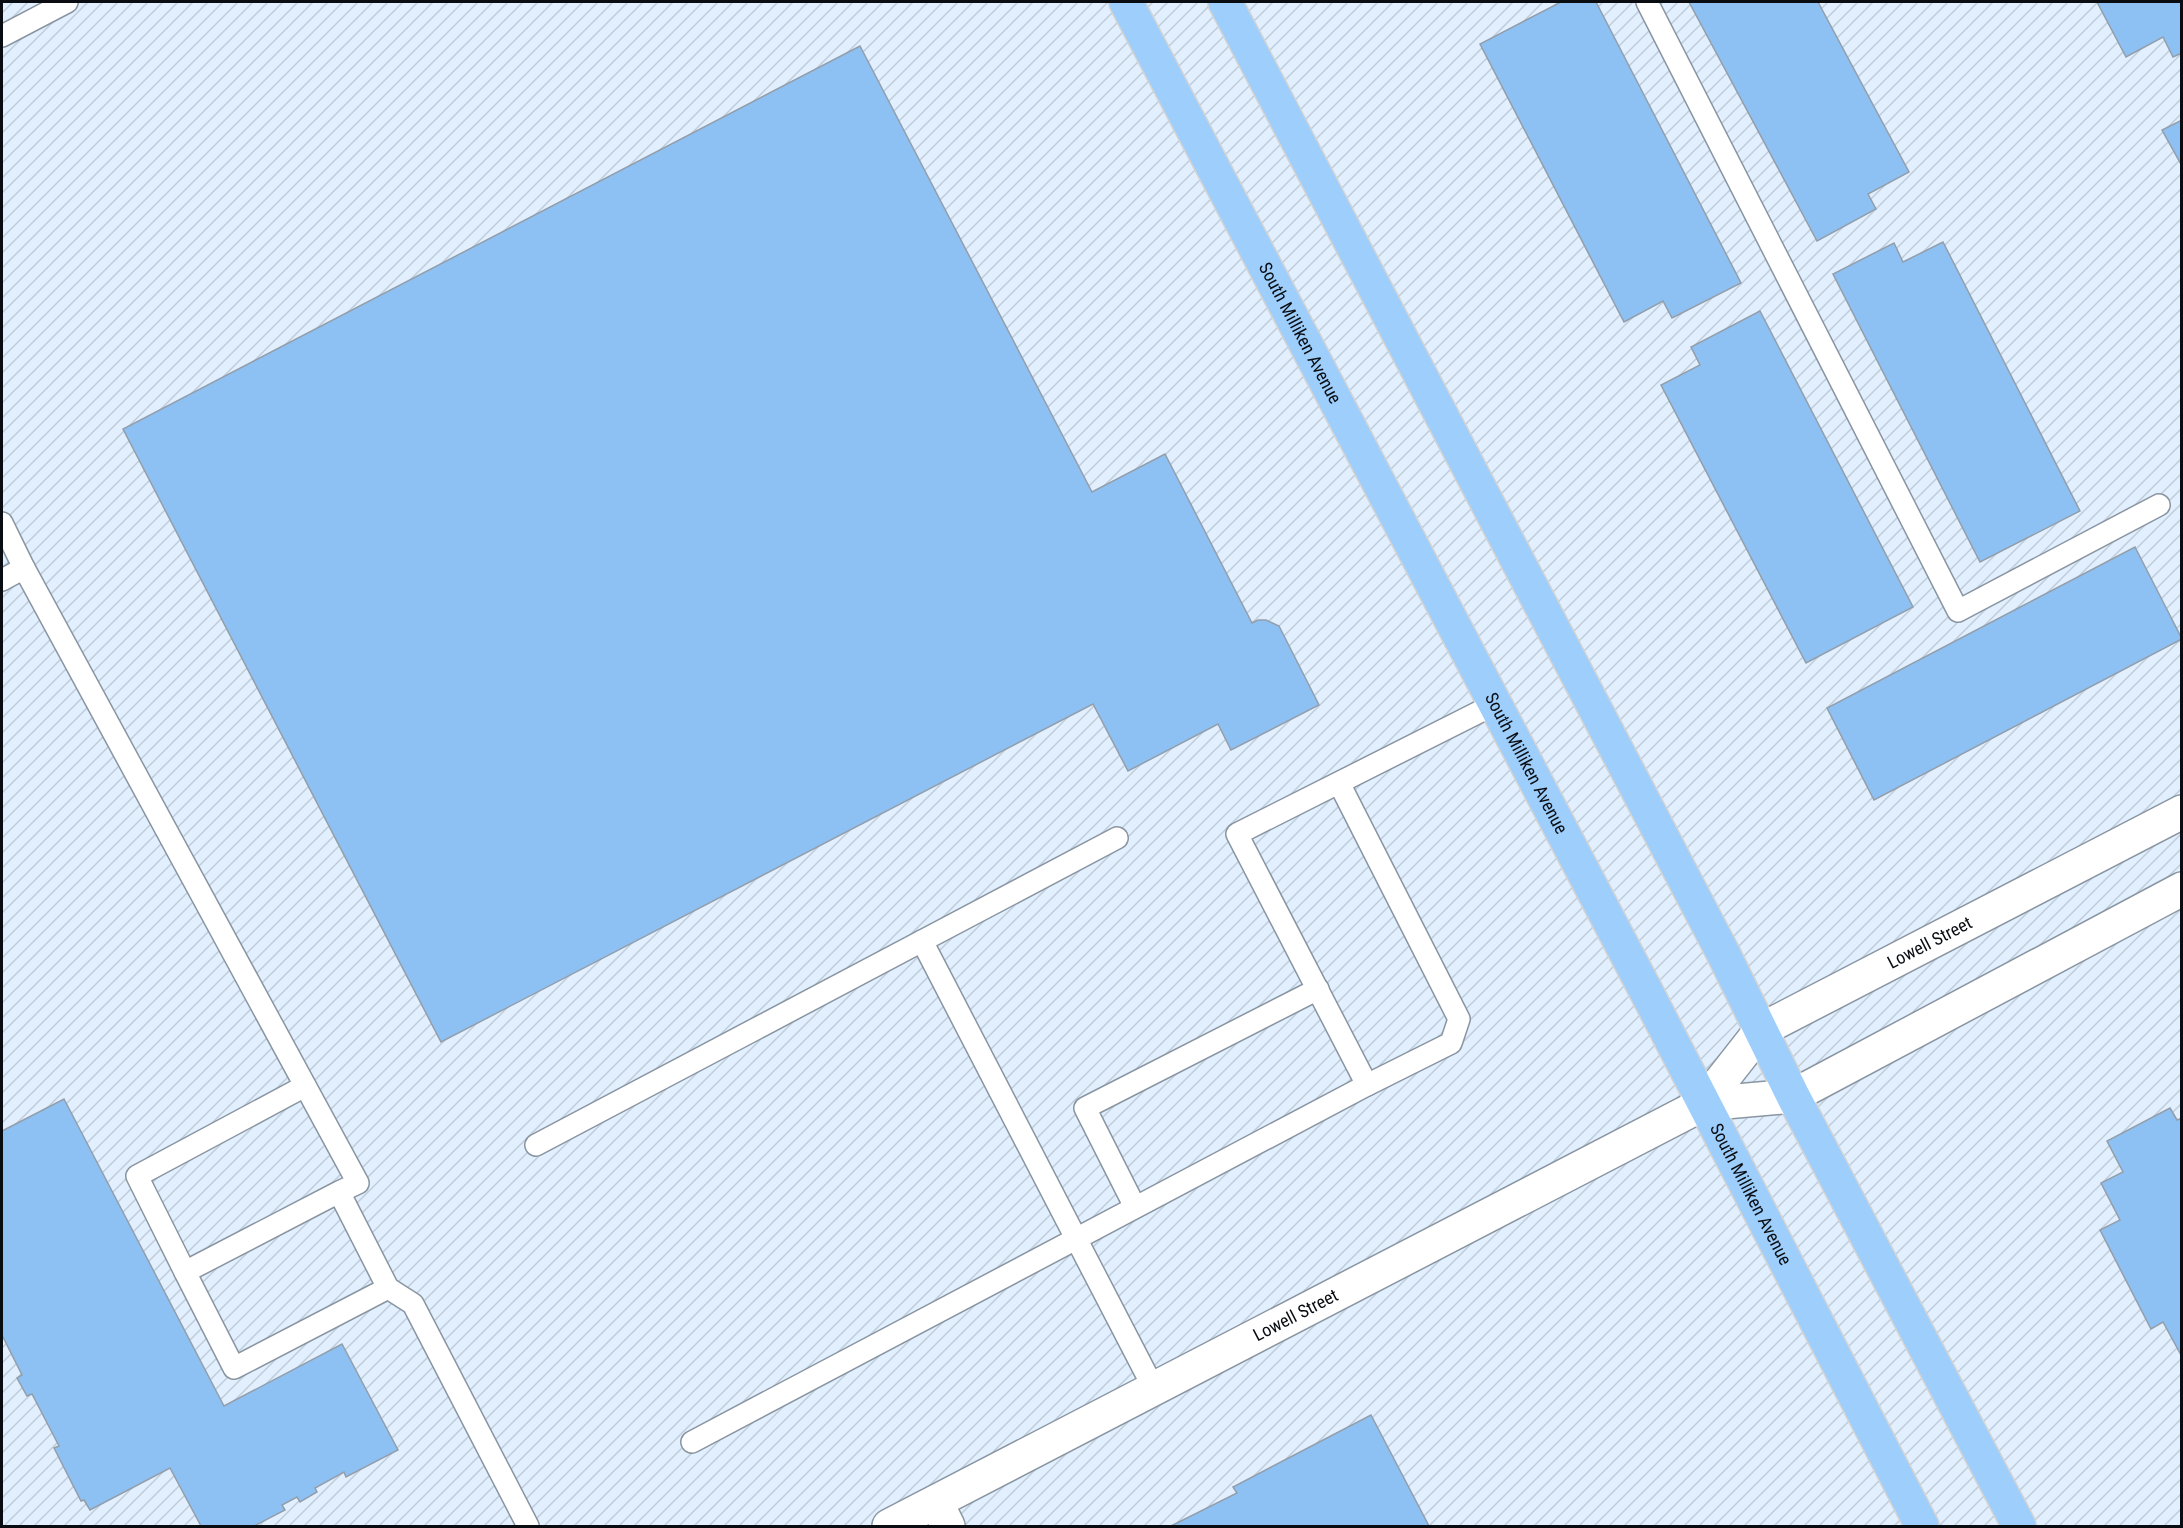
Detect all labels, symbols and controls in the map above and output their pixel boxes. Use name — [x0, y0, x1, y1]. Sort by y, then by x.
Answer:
street label: South Milliken Avenue — [1255, 259, 1346, 407]
street label: South Milliken Avenue — [1481, 689, 1572, 837]
street label: Lowell Street — [1884, 912, 1975, 973]
street label: South Milliken Avenue — [1706, 1120, 1796, 1268]
street label: Lowell Street — [1250, 1284, 1341, 1345]

